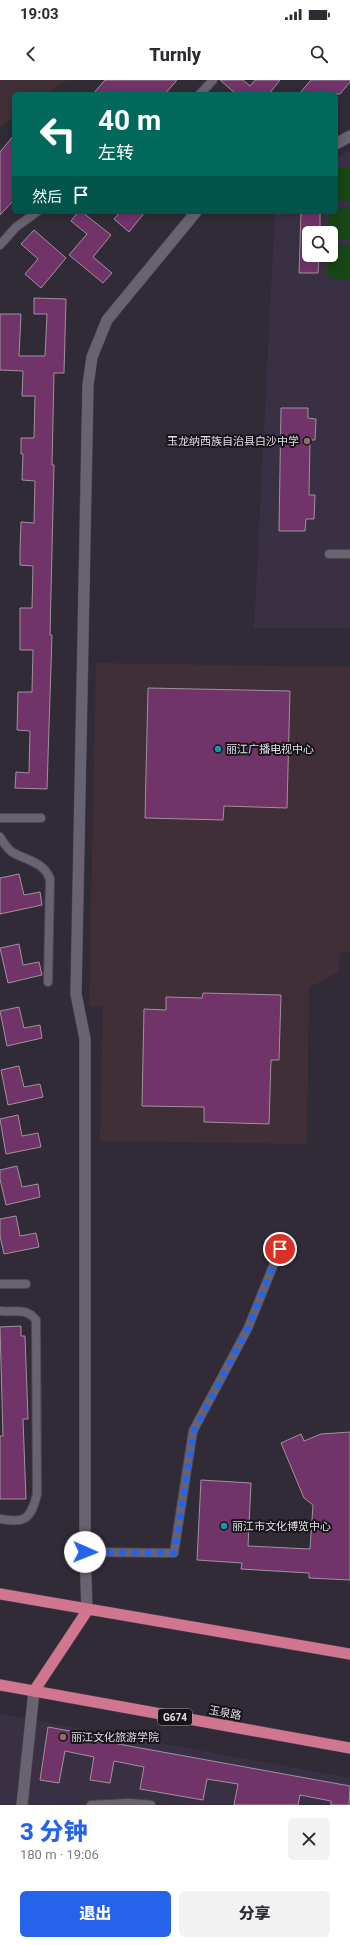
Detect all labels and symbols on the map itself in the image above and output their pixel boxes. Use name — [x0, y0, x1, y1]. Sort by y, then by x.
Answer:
place label: 玉龙纳西族自治县白沙中学 — [167, 435, 299, 448]
marker: 玉龙纳西族自治县白沙中学 — [302, 436, 312, 446]
place label: 丽江广播电视中心 — [226, 743, 314, 756]
marker: 丽江广播电视中心 — [213, 744, 223, 754]
pin — [263, 1232, 297, 1266]
place label: 丽江市文化博览中心 — [232, 1520, 331, 1533]
marker: 丽江市文化博览中心 — [219, 1521, 229, 1531]
position arrow — [64, 1531, 106, 1573]
street label: 玉泉路 — [208, 1704, 242, 1722]
road number: G674 — [158, 1709, 192, 1725]
place label: 丽江文化旅游学院 — [71, 1731, 159, 1744]
marker: 丽江文化旅游学院 — [58, 1732, 68, 1742]

